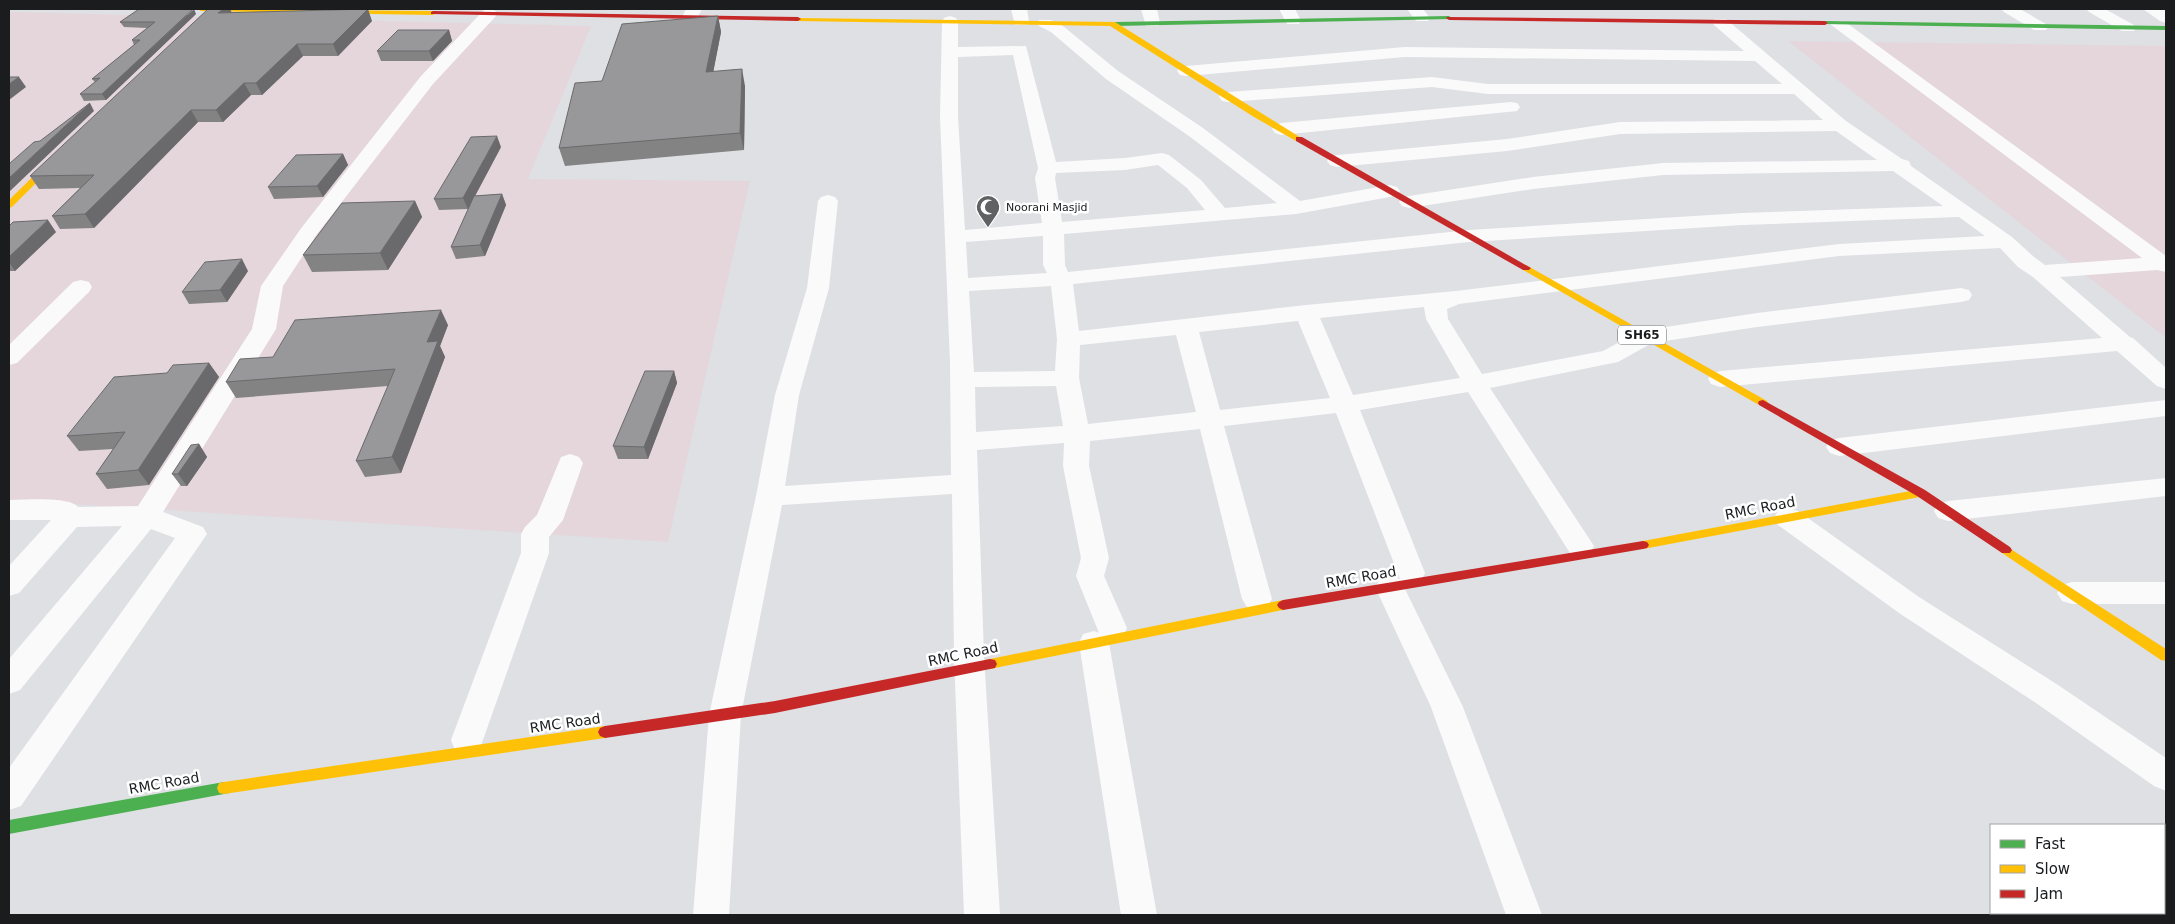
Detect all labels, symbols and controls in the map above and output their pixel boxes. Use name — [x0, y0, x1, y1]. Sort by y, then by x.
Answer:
mosque icon: Noorani Masjid — [975, 194, 1001, 228]
place label: Noorani Masjid — [1006, 201, 1088, 214]
road number: SH65 — [1618, 326, 1666, 344]
street label: RMC Road — [1724, 493, 1796, 523]
street label: RMC Road — [1325, 563, 1397, 591]
street label: RMC Road — [927, 639, 999, 669]
street label: RMC Road — [529, 710, 601, 736]
street label: RMC Road — [128, 769, 200, 797]
legend — [1990, 824, 2165, 914]
text: Fast — [2035, 835, 2065, 853]
text: Slow — [2035, 860, 2070, 878]
text: Jam — [2034, 885, 2063, 903]

